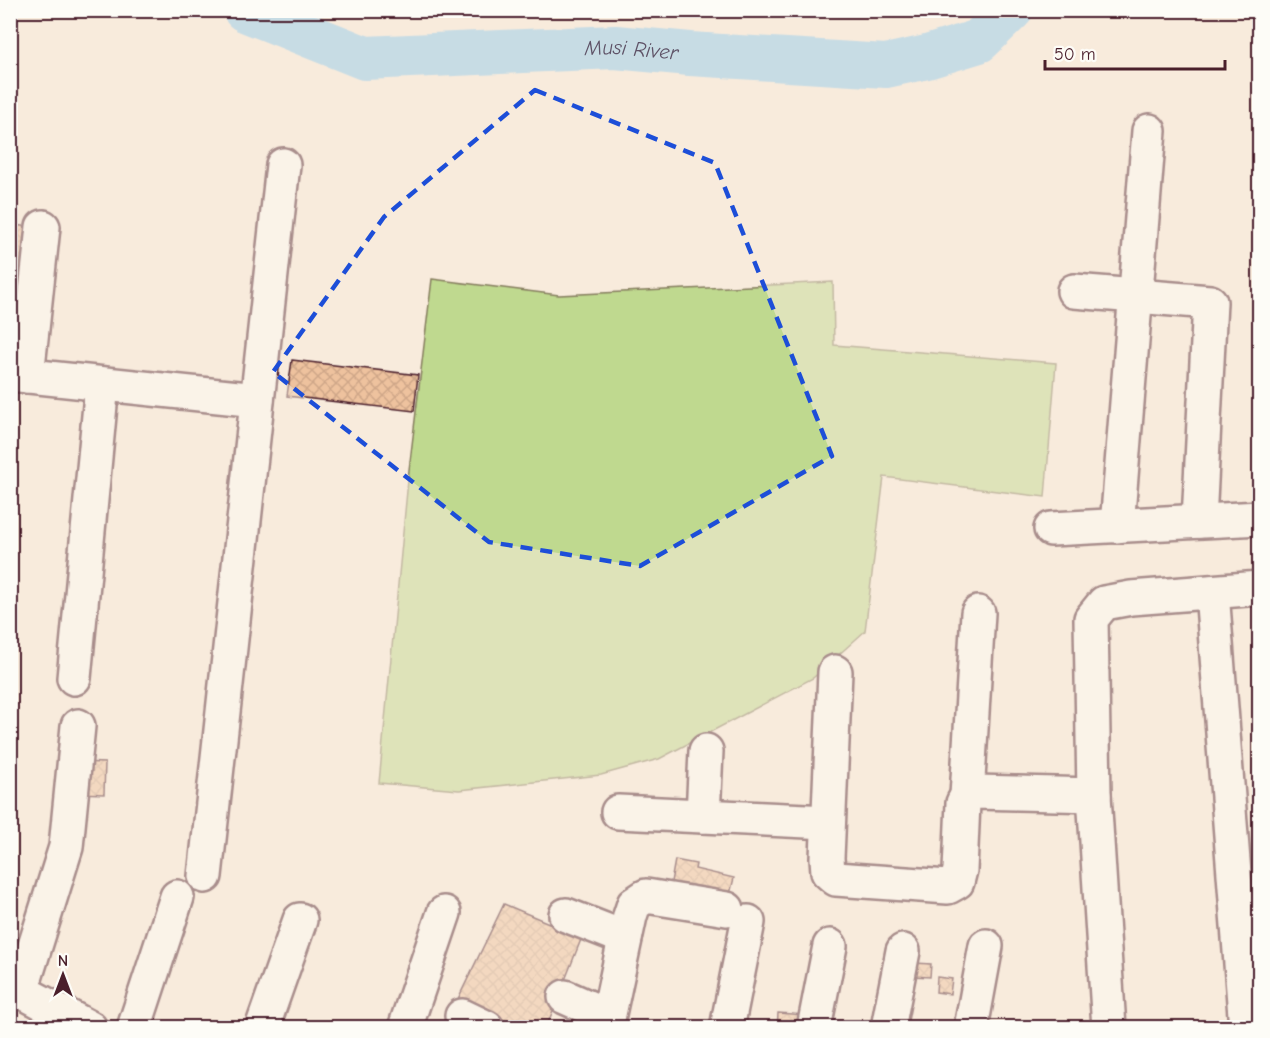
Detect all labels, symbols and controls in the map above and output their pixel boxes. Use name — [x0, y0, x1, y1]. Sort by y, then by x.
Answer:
scale bar — [1045, 33, 1225, 71]
water label: Musi River — [583, 35, 681, 65]
text: 50 m — [1054, 44, 1096, 65]
north arrow — [33, 945, 93, 1005]
text: N — [58, 952, 68, 970]

